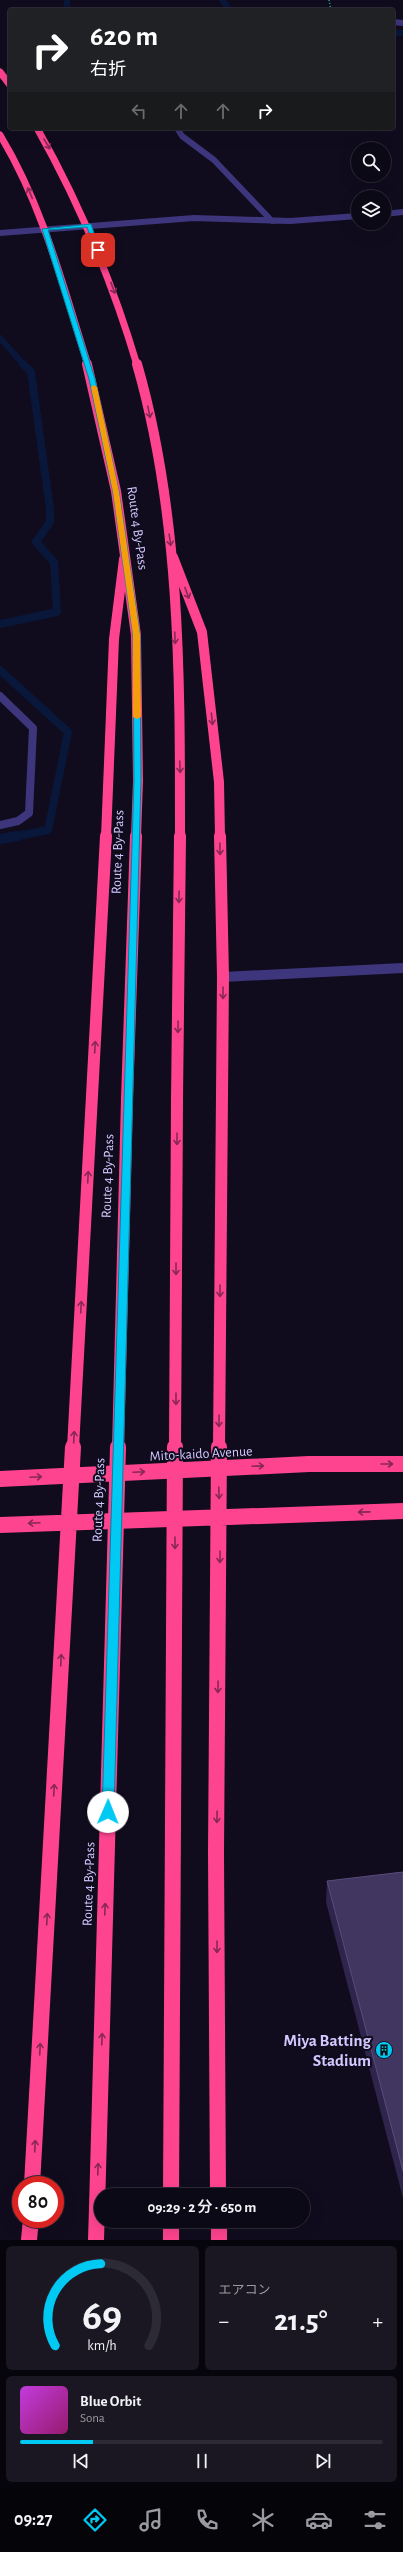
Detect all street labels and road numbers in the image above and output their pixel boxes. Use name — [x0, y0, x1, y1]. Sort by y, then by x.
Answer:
street label: Route 4 By-Pass — [124, 486, 150, 571]
street label: Route 4 By-Pass — [110, 810, 126, 894]
street label: Route 4 By-Pass — [100, 1134, 116, 1218]
street label: Mito-kaido Avenue — [149, 1444, 253, 1464]
street label: Route 4 By-Pass — [91, 1458, 107, 1542]
street label: Route 4 By-Pass — [81, 1842, 97, 1926]

